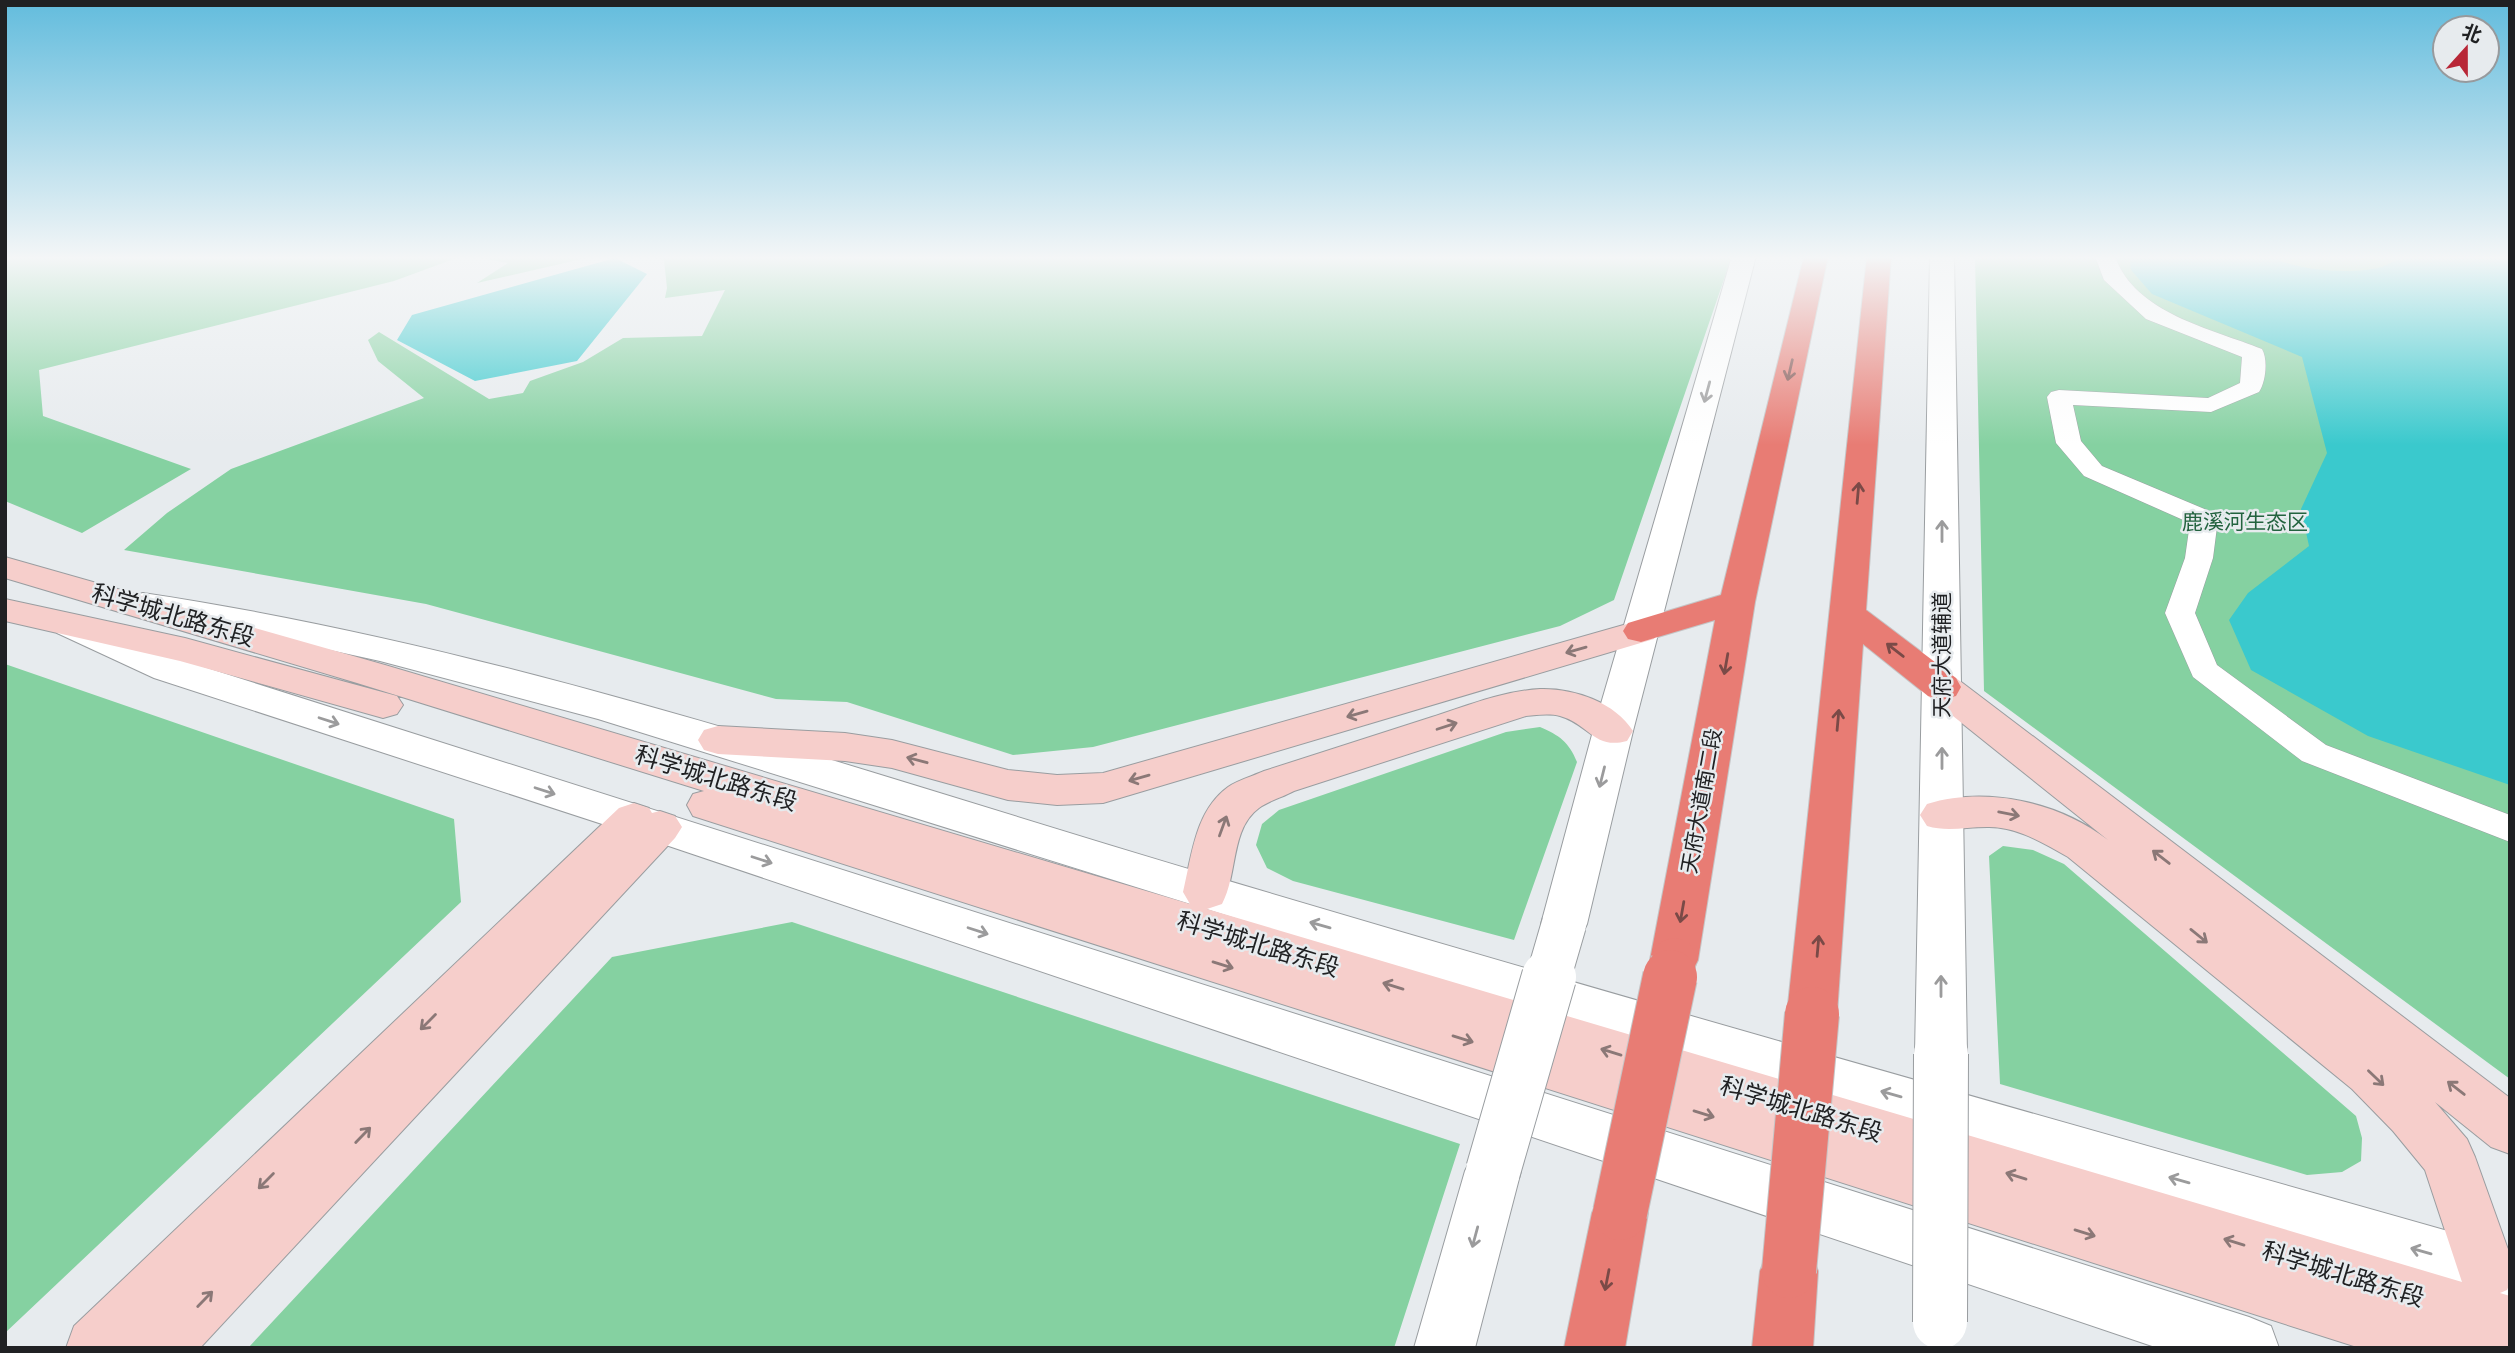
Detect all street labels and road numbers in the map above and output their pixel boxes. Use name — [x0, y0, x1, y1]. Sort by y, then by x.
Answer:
street label: 科学城北路东段 — [88, 579, 258, 653]
street label: 天府大道辅道 — [1930, 592, 1955, 718]
street label: 天府大道南二段 — [1677, 726, 1727, 876]
street label: 科学城北路东段 — [631, 741, 801, 817]
street label: 科学城北路东段 — [1173, 907, 1343, 983]
street label: 科学城北路东段 — [1716, 1072, 1886, 1148]
street label: 科学城北路东段 — [2258, 1237, 2428, 1313]

